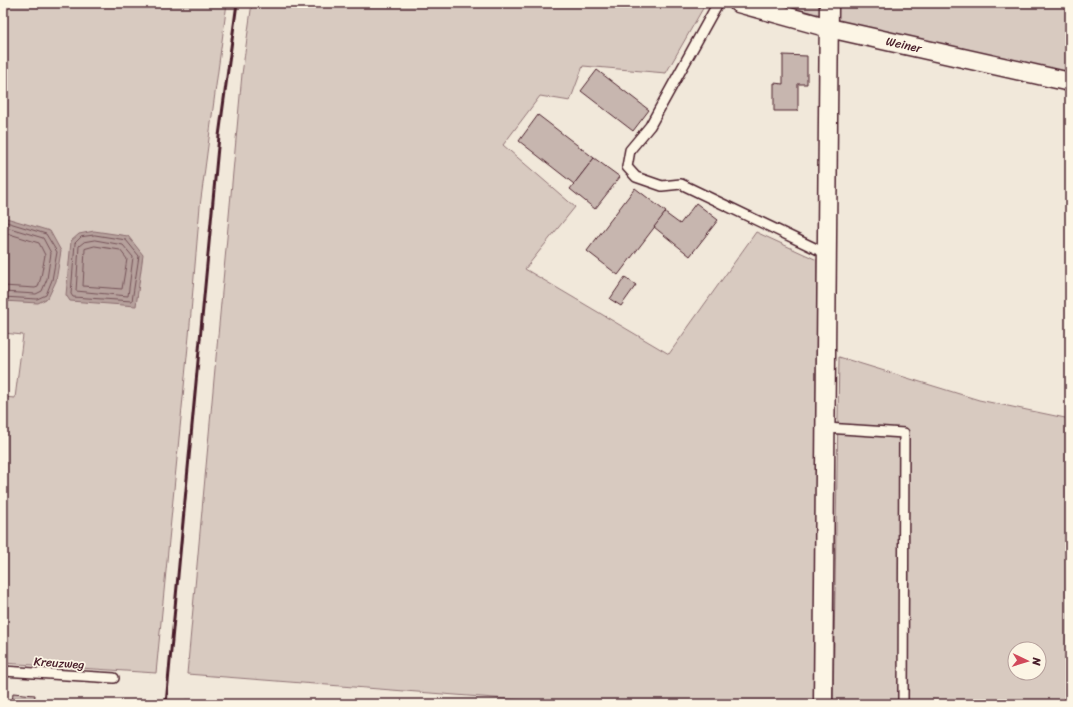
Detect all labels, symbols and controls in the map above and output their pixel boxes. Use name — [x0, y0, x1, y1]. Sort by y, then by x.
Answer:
street label: Weiner — [884, 30, 925, 60]
north arrow — [1007, 641, 1047, 681]
street label: Kreuzweg — [33, 650, 85, 676]
text: N — [1027, 656, 1046, 667]

